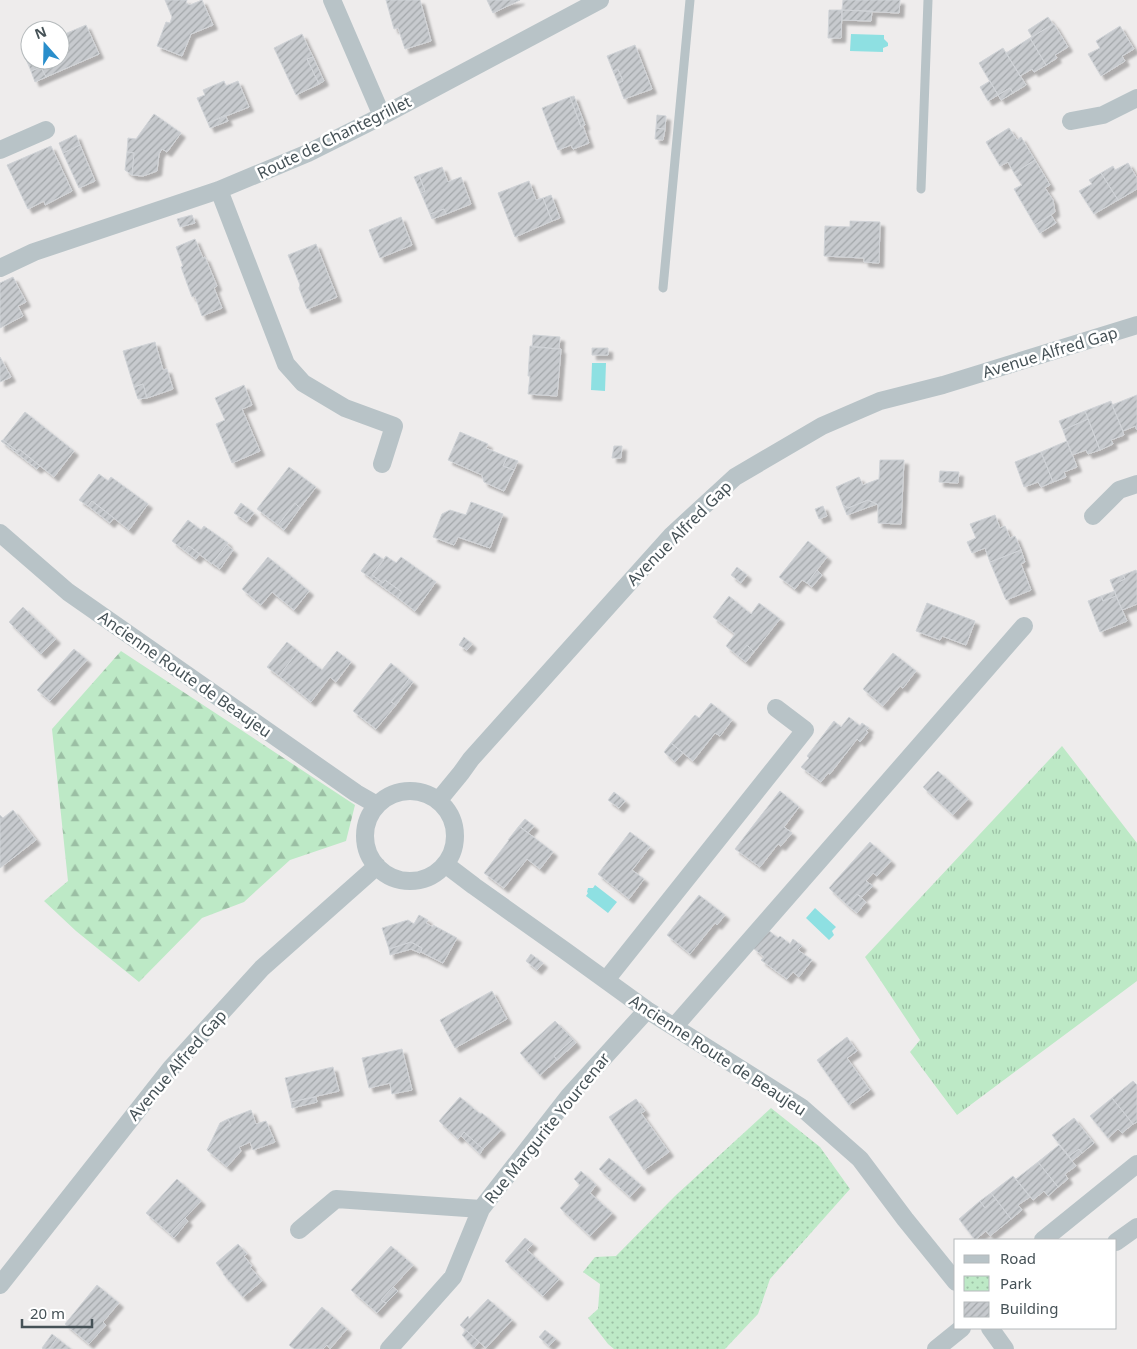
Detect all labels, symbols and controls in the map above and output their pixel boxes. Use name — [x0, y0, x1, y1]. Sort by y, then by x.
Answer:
north arrow — [20, 20, 70, 70]
text: N — [32, 21, 49, 43]
street label: Route de Chantegrillet — [253, 90, 415, 184]
street label: Avenue Alfred Gap — [980, 321, 1120, 383]
street label: Avenue Alfred Gap — [622, 476, 736, 590]
street label: Ancienne Route de Beaujeu — [94, 606, 276, 742]
street label: Ancienne Route de Beaujeu — [625, 989, 811, 1121]
street label: Avenue Alfred Gap — [123, 1005, 231, 1125]
street label: Rue Margurite Yourcenar — [479, 1047, 615, 1208]
legend — [954, 1239, 1117, 1329]
text: Road — [1000, 1248, 1036, 1268]
text: Park — [1000, 1273, 1032, 1293]
scale bar — [22, 1296, 92, 1328]
text: Building — [1000, 1298, 1058, 1318]
text: 20 m — [30, 1303, 65, 1323]

